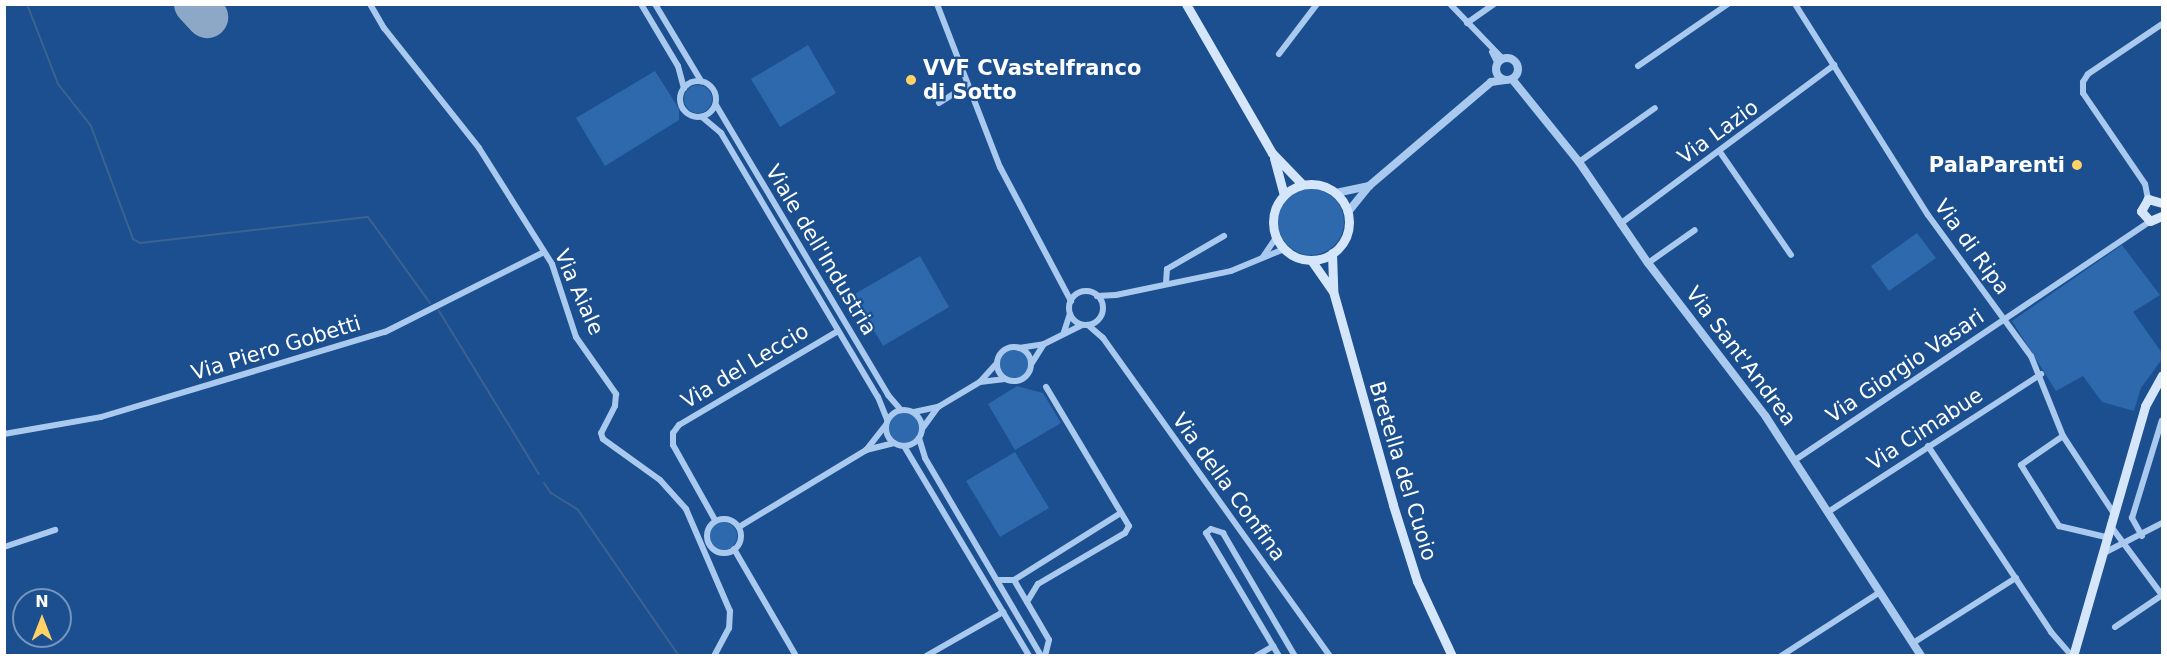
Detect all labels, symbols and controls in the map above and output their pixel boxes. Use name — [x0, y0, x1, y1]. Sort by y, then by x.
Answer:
place label: VVF CVastelfranco di Sotto — [923, 55, 1141, 105]
marker: VVF CVastelfranco di Sotto — [904, 73, 918, 87]
street label: Via Lazio — [1673, 94, 1763, 170]
place label: PalaParenti — [1929, 152, 2065, 178]
marker: PalaParenti — [2070, 158, 2084, 172]
street label: Viale dell'Industria — [760, 160, 882, 340]
street label: Via di Ripa — [1929, 194, 2015, 300]
street label: Via Aiale — [549, 245, 609, 339]
street label: Via Sant'Andrea — [1680, 281, 1802, 431]
street label: Via Giorgio Vasari — [1821, 304, 1989, 428]
street label: Via Piero Gobetti — [188, 310, 364, 386]
street label: Via del Leccio — [677, 318, 813, 414]
street label: Bretella del Cuoio — [1364, 378, 1442, 564]
street label: Via Cimabue — [1863, 382, 1987, 476]
street label: Via della Confina — [1167, 408, 1291, 566]
north arrow — [12, 588, 72, 648]
text: N — [35, 592, 49, 611]

